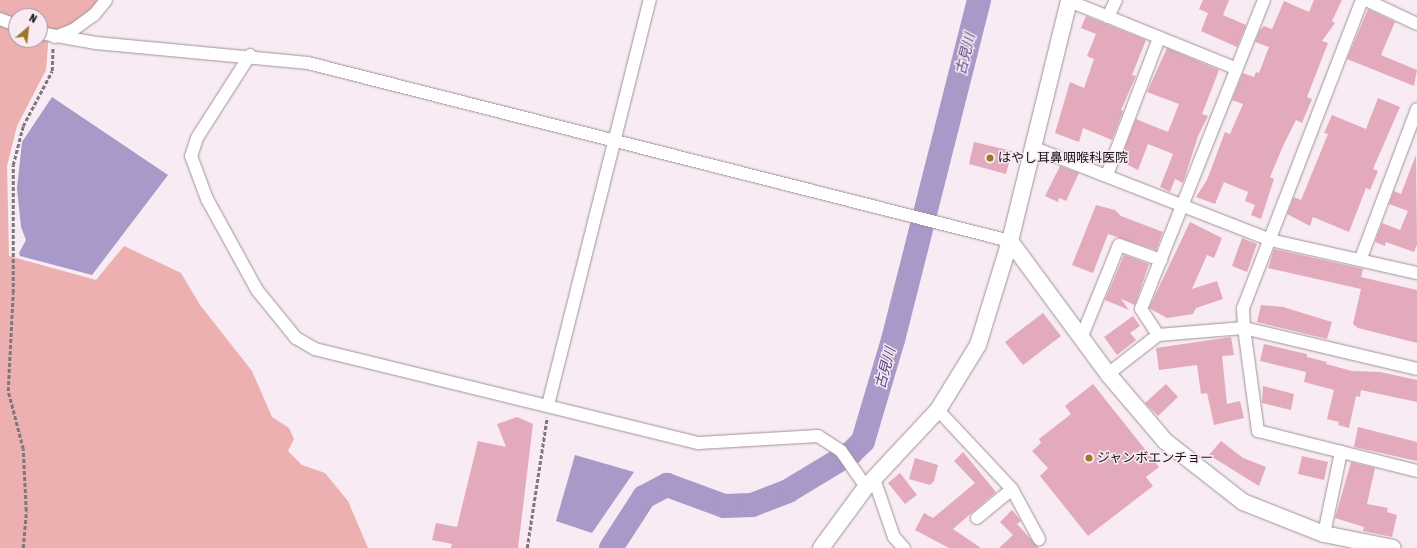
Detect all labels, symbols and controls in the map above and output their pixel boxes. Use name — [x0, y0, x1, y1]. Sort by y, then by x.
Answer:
north arrow — [8, 8, 48, 48]
text: N — [27, 11, 39, 25]
water label: 古見川 — [952, 32, 978, 76]
place label: はやし耳鼻咽喉科医院 — [998, 150, 1128, 166]
marker: はやし耳鼻咽喉科医院 — [985, 153, 995, 163]
water label: 古見川 — [871, 346, 899, 390]
place label: ジャンボエンチョー — [1097, 450, 1214, 466]
marker: ジャンボエンチョー — [1084, 453, 1094, 463]

